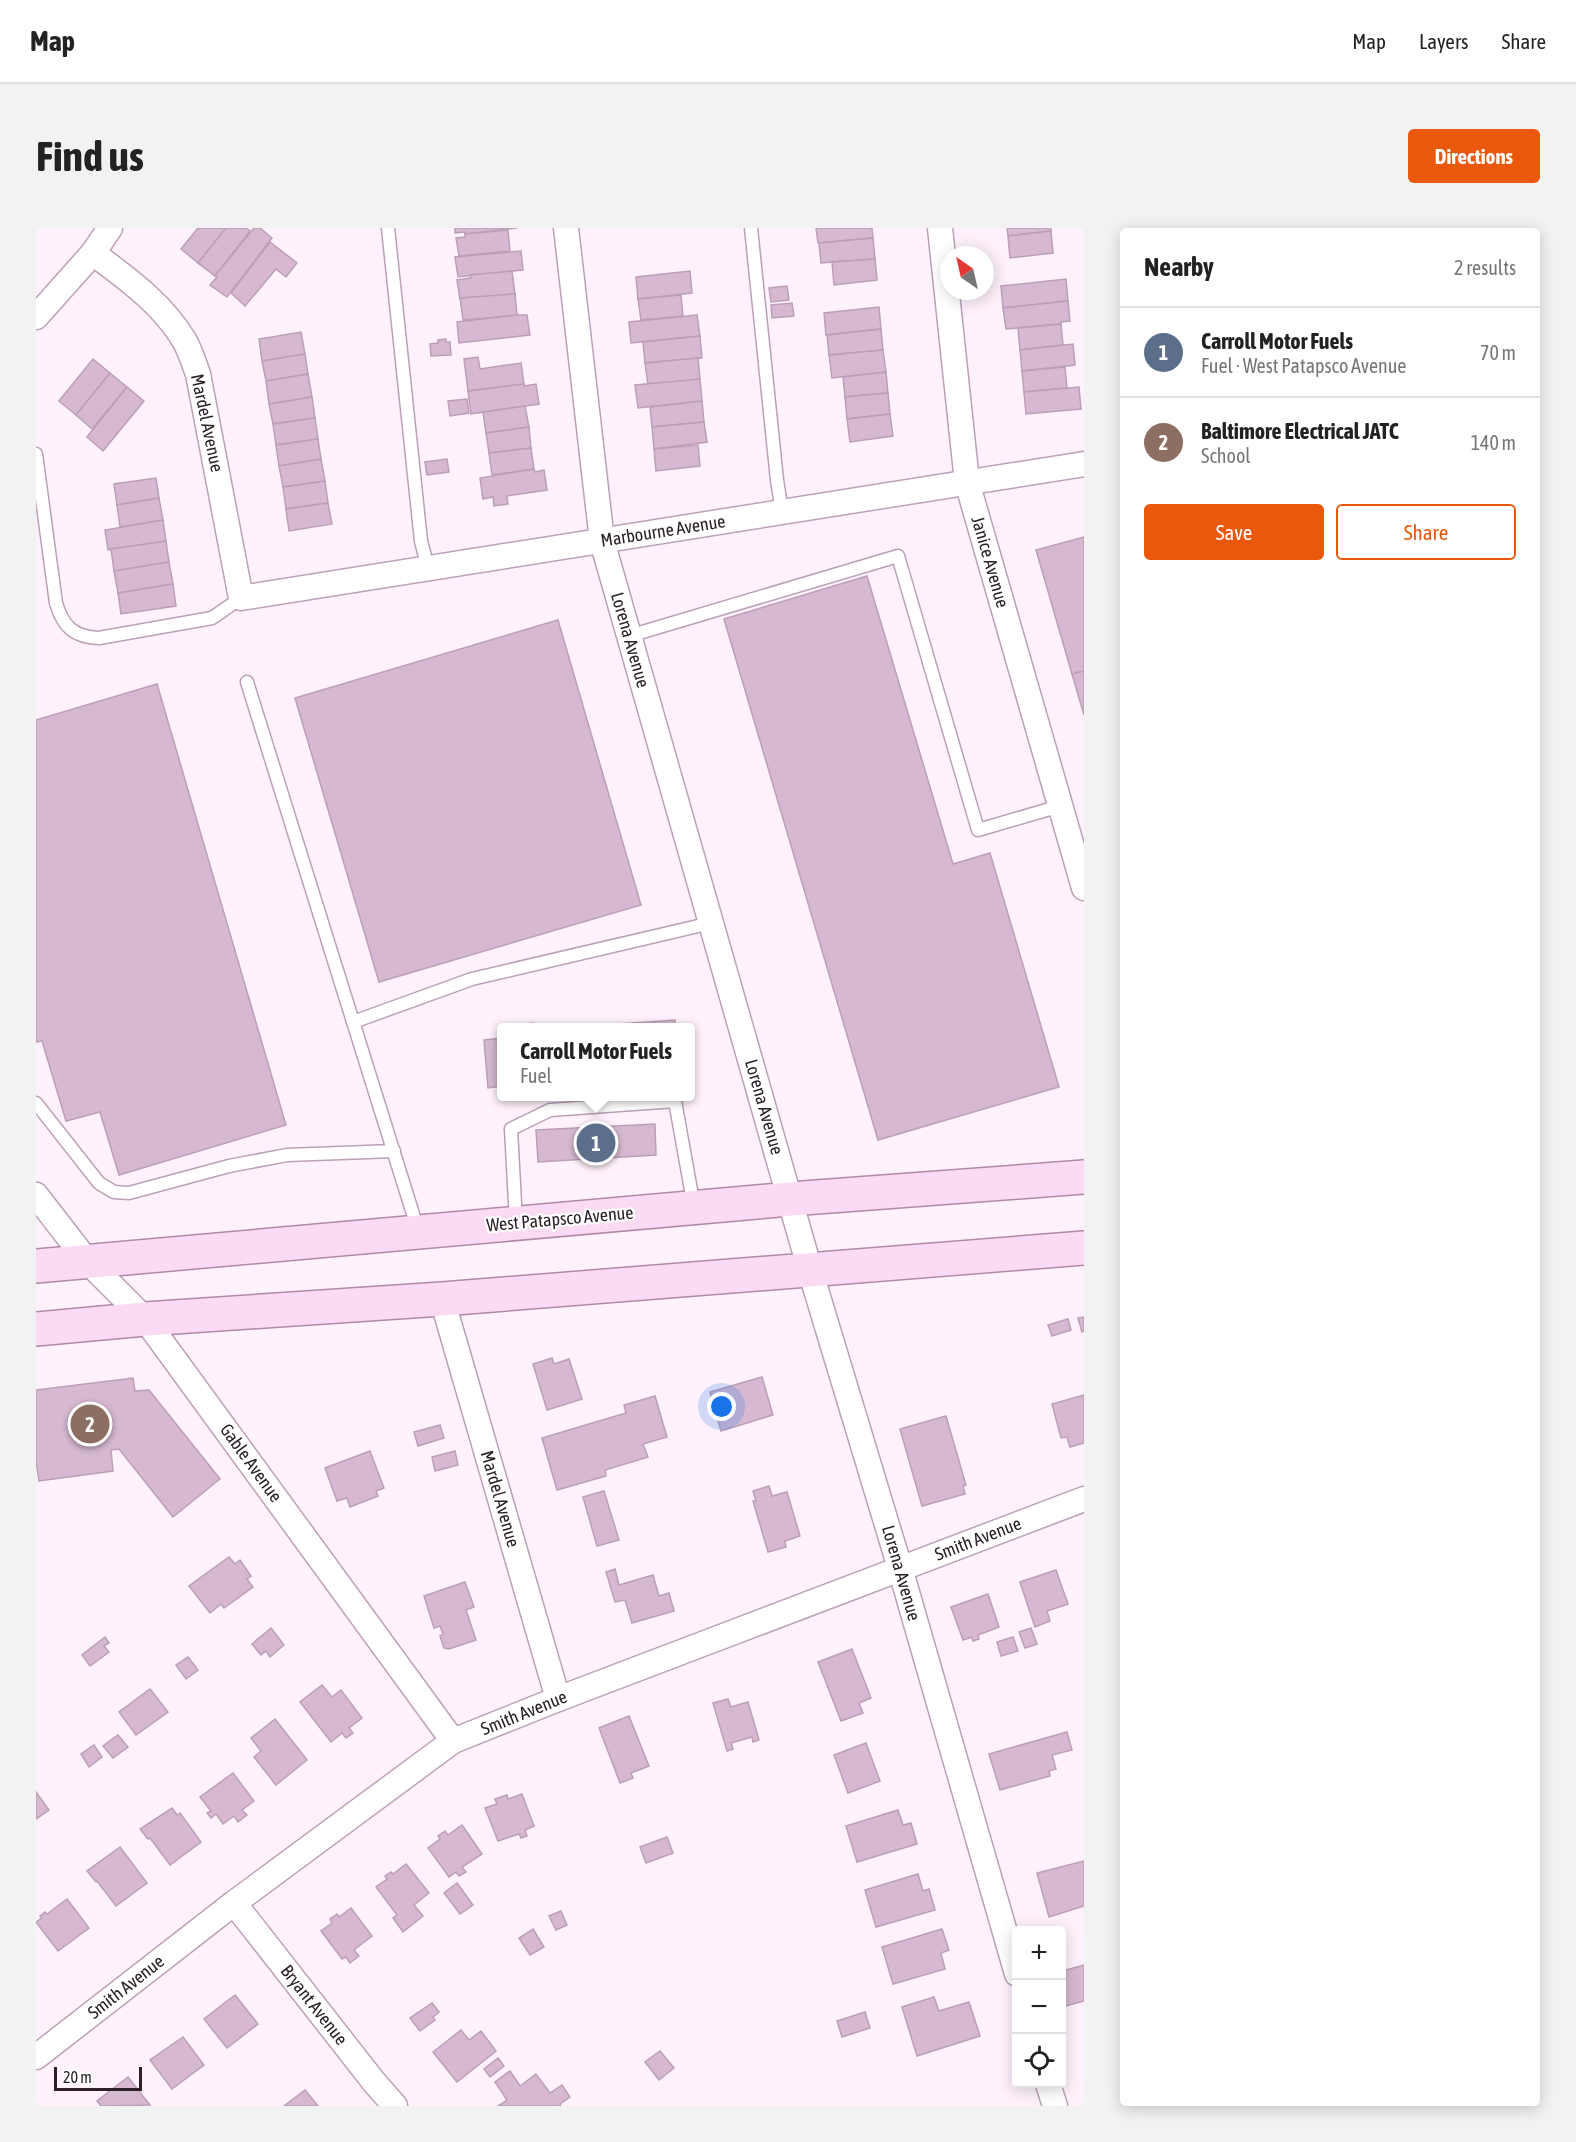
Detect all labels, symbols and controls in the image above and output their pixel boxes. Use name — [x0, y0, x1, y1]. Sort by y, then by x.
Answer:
text: Map — [30, 25, 75, 57]
text: Map — [1352, 29, 1386, 53]
text: Layers — [1419, 29, 1469, 53]
text: Share — [1502, 29, 1546, 53]
button: Directions — [1408, 129, 1540, 183]
text: Find us — [36, 132, 144, 180]
north arrow — [940, 246, 994, 300]
text: Nearby — [1144, 252, 1214, 282]
text: 2 results — [1454, 256, 1516, 279]
text: Carroll Motor Fuels — [1201, 328, 1353, 354]
text: 1 — [1159, 341, 1168, 364]
text: 70 m — [1480, 341, 1516, 364]
text: Fuel · West Patapsco Avenue — [1201, 354, 1406, 377]
street label: Mardel Avenue — [187, 372, 228, 474]
text: Baltimore Electrical JATC — [1201, 418, 1399, 444]
text: 2 — [1159, 431, 1168, 454]
text: 140 m — [1471, 431, 1516, 454]
text: School — [1201, 444, 1251, 467]
button: Save — [1144, 504, 1324, 560]
button: Share — [1336, 504, 1516, 560]
street label: Marbourne Avenue — [599, 510, 727, 551]
street label: Janice Avenue — [967, 514, 1014, 610]
street label: Lorena Avenue — [607, 590, 654, 690]
popup — [497, 1023, 695, 1101]
text: Carroll Motor Fuels — [520, 1038, 672, 1064]
street label: Lorena Avenue — [741, 1057, 788, 1157]
text: Fuel — [520, 1064, 552, 1087]
pin: 1 — [576, 1120, 616, 1166]
street label: West Patapsco Avenue — [486, 1202, 634, 1235]
your location — [707, 1392, 736, 1421]
pin: 2 — [70, 1402, 110, 1446]
street label: Gable Avenue — [216, 1420, 287, 1506]
street label: Mardel Avenue — [477, 1448, 524, 1550]
street label: Smith Avenue — [932, 1512, 1024, 1565]
street label: Lorena Avenue — [878, 1523, 925, 1623]
street label: Smith Avenue — [478, 1686, 570, 1739]
map controls — [1012, 1926, 1066, 2088]
button: + — [1012, 1926, 1066, 1980]
street label: Smith Avenue — [83, 1950, 168, 2023]
street label: Bryant Avenue — [277, 1961, 352, 2049]
button: − — [1012, 1980, 1066, 2034]
button: locate — [1012, 2034, 1066, 2088]
scale bar — [54, 2064, 142, 2092]
text: 20 m — [63, 2068, 92, 2086]

